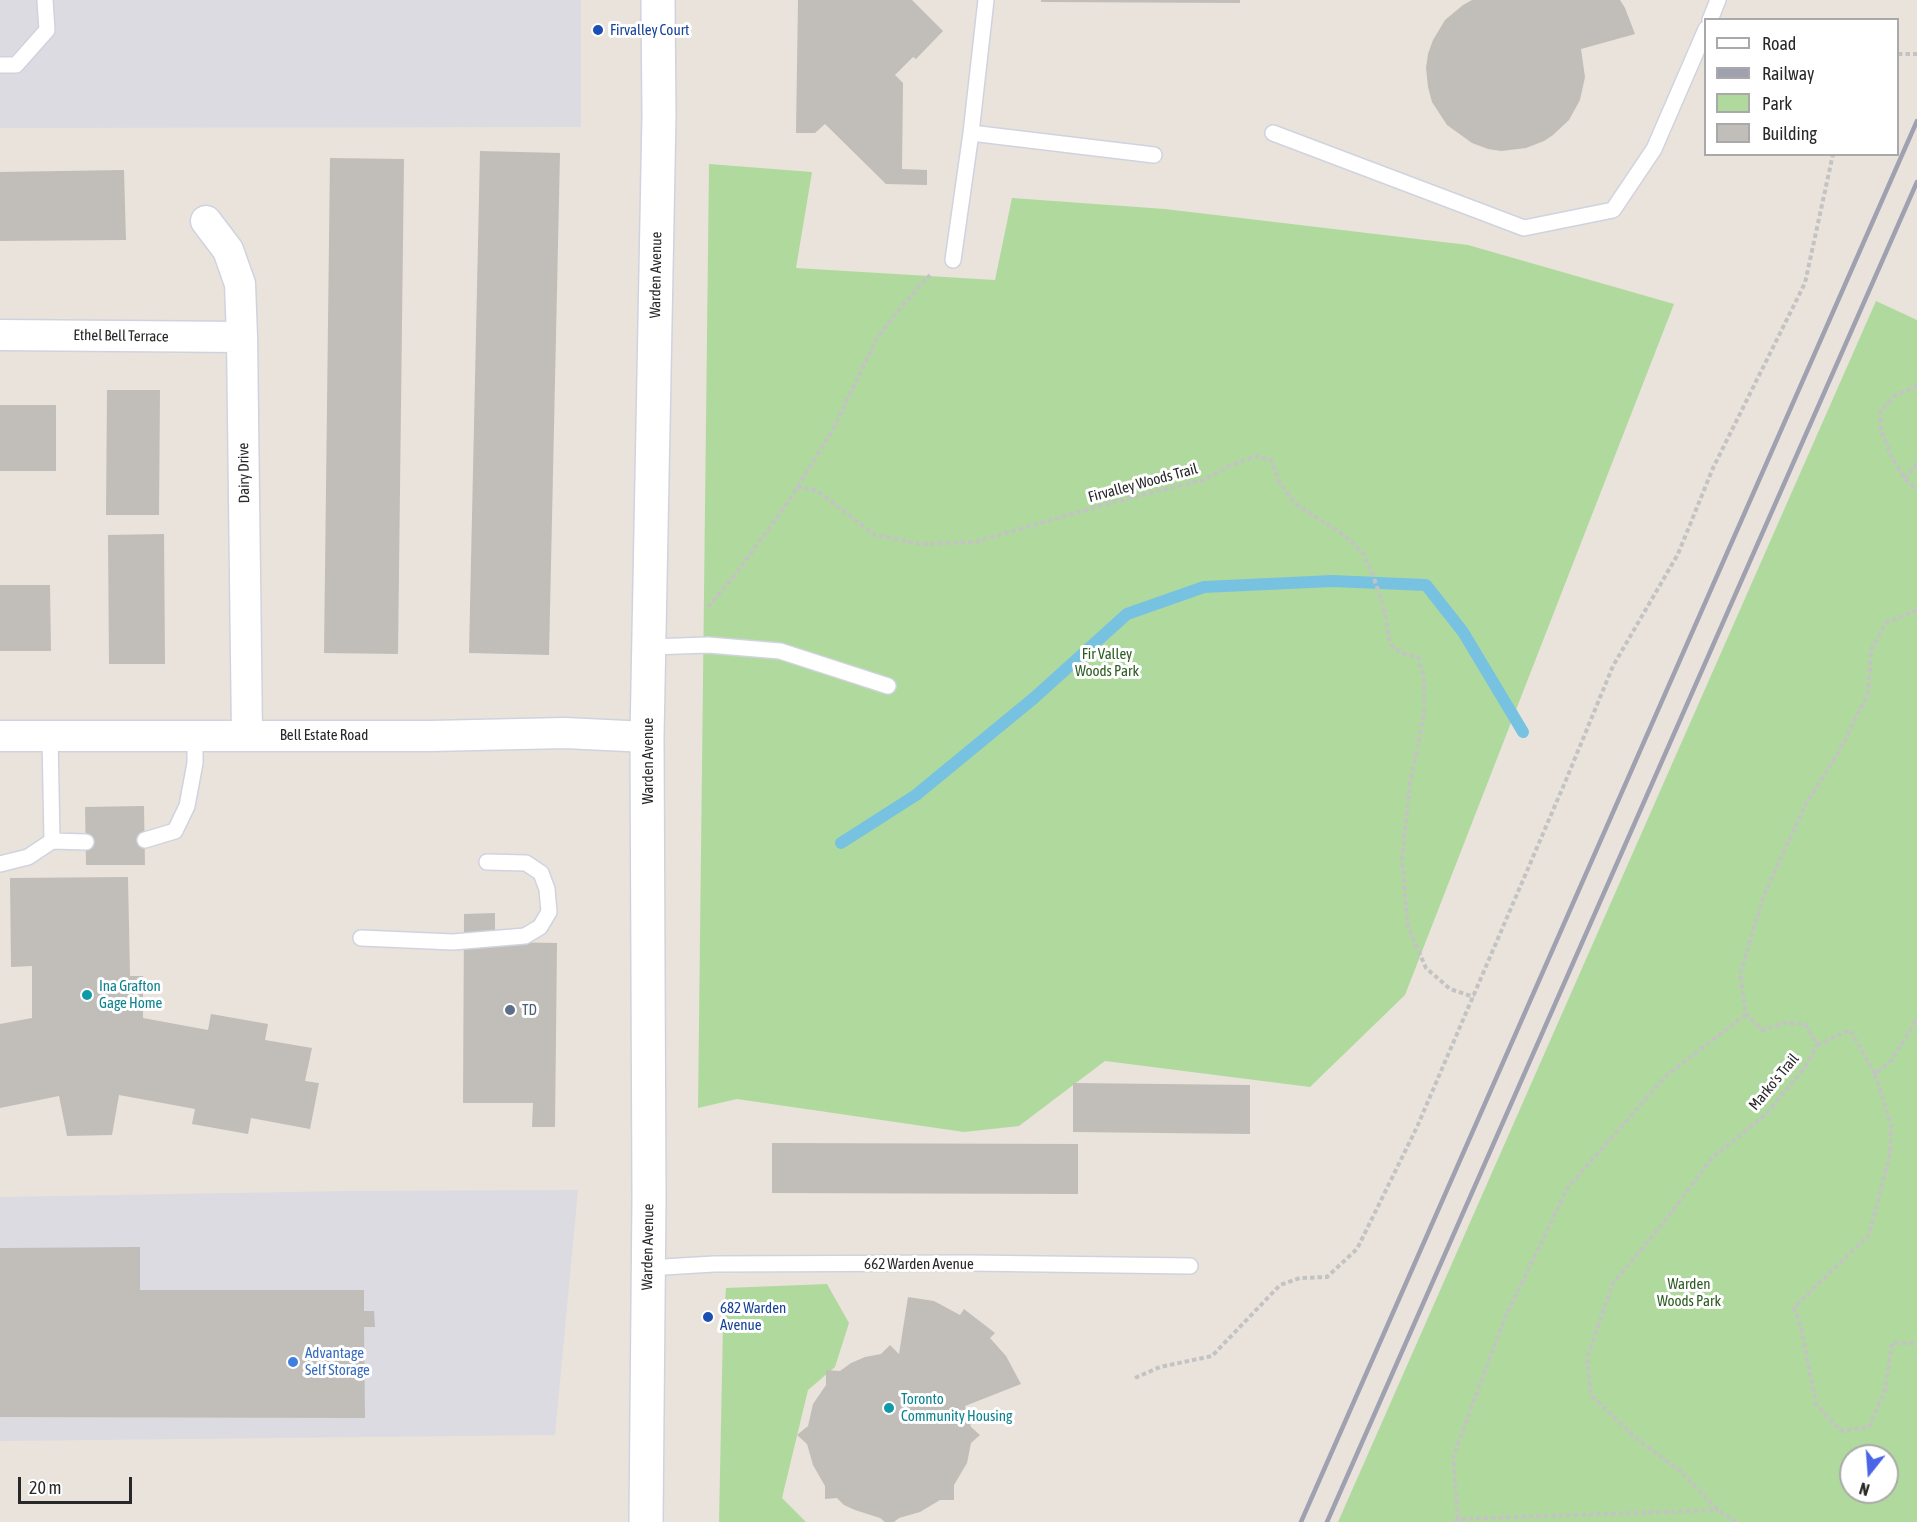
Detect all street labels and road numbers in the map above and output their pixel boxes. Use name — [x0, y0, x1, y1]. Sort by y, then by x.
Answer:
street label: Warden Avenue — [646, 232, 666, 318]
street label: Ethel Bell Terrace — [73, 326, 169, 346]
street label: Dairy Drive — [234, 443, 254, 503]
street label: Firvalley Woods Trail — [1086, 460, 1200, 506]
street label: Warden Avenue — [639, 718, 657, 804]
street label: Bell Estate Road — [280, 726, 368, 744]
street label: Marko's Trail — [1745, 1050, 1803, 1114]
street label: Warden Avenue — [638, 1204, 658, 1290]
street label: 662 Warden Avenue — [864, 1255, 974, 1273]

